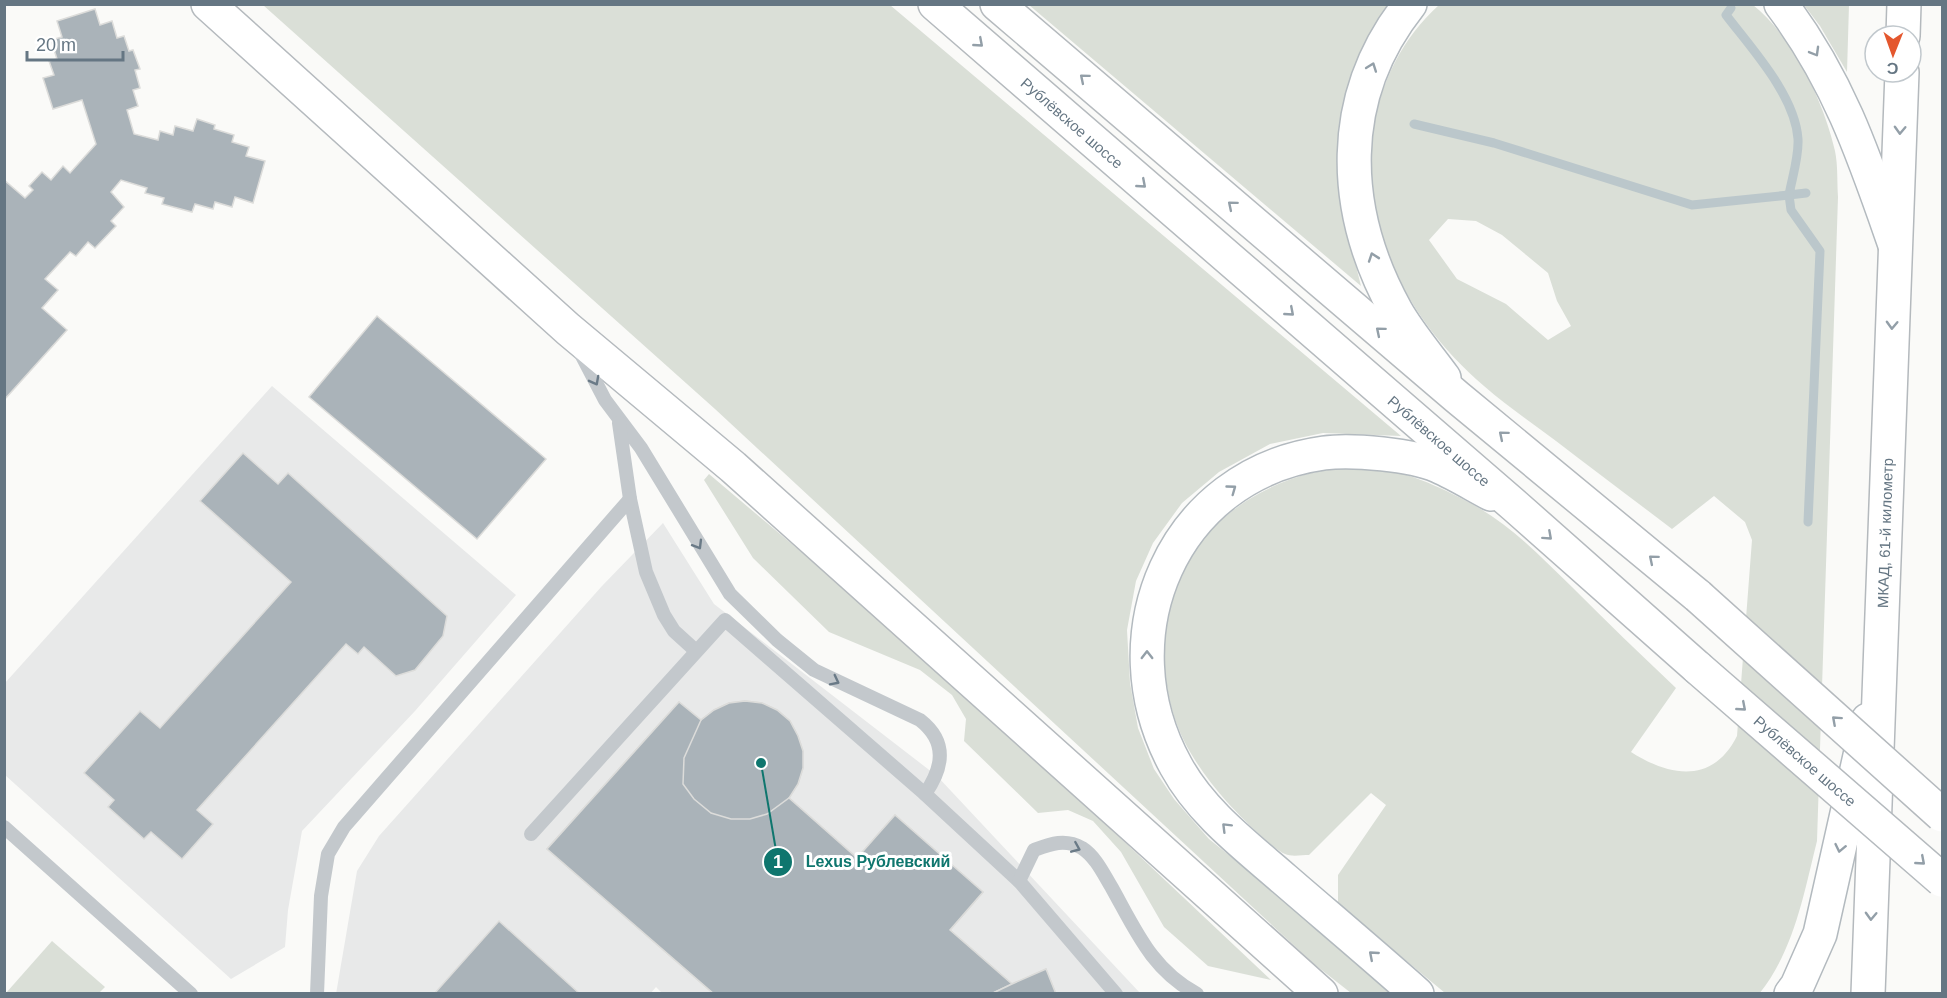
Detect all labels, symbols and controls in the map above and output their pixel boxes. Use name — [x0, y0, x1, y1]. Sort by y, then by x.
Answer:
scale bar — [27, 24, 123, 62]
north arrow — [1863, 24, 1923, 84]
text: 20 m — [36, 35, 76, 55]
one-way arrow — [972, 36, 983, 47]
one-way arrow — [1807, 46, 1819, 56]
text: С — [1886, 60, 1899, 77]
one-way arrow — [1364, 62, 1377, 73]
street label: Рублёвское шоссе — [1018, 74, 1126, 172]
one-way arrow — [1080, 75, 1091, 86]
one-way arrow — [1893, 126, 1906, 135]
one-way arrow — [1135, 177, 1146, 188]
one-way arrow — [1228, 201, 1239, 212]
one-way arrow — [1367, 252, 1380, 263]
one-way arrow — [1283, 305, 1294, 316]
one-way arrow — [1886, 321, 1899, 330]
one-way arrow — [1376, 328, 1387, 339]
one-way arrow — [588, 374, 599, 385]
street label: Рублёвское шоссе — [1385, 392, 1493, 490]
one-way arrow — [1499, 431, 1510, 442]
street label: МКАД, 61-й километр — [1874, 458, 1896, 608]
one-way arrow — [1225, 485, 1236, 496]
one-way arrow — [1541, 529, 1552, 540]
one-way arrow — [691, 539, 703, 549]
one-way arrow — [1649, 555, 1660, 566]
one-way arrow — [1141, 651, 1153, 660]
one-way arrow — [829, 673, 840, 685]
one-way arrow — [1735, 699, 1746, 710]
street label: Рублёвское шоссе — [1751, 712, 1859, 810]
one-way arrow — [1833, 716, 1843, 727]
one-way arrow — [1222, 824, 1233, 835]
one-way arrow — [1069, 841, 1080, 853]
one-way arrow — [1834, 843, 1847, 853]
callout: Lexus Рублевский — [763, 845, 962, 879]
text: 1 — [773, 852, 783, 872]
text: Lexus Рублевский — [806, 853, 950, 870]
one-way arrow — [1914, 854, 1925, 865]
one-way arrow — [1864, 911, 1877, 920]
one-way arrow — [1369, 951, 1380, 962]

